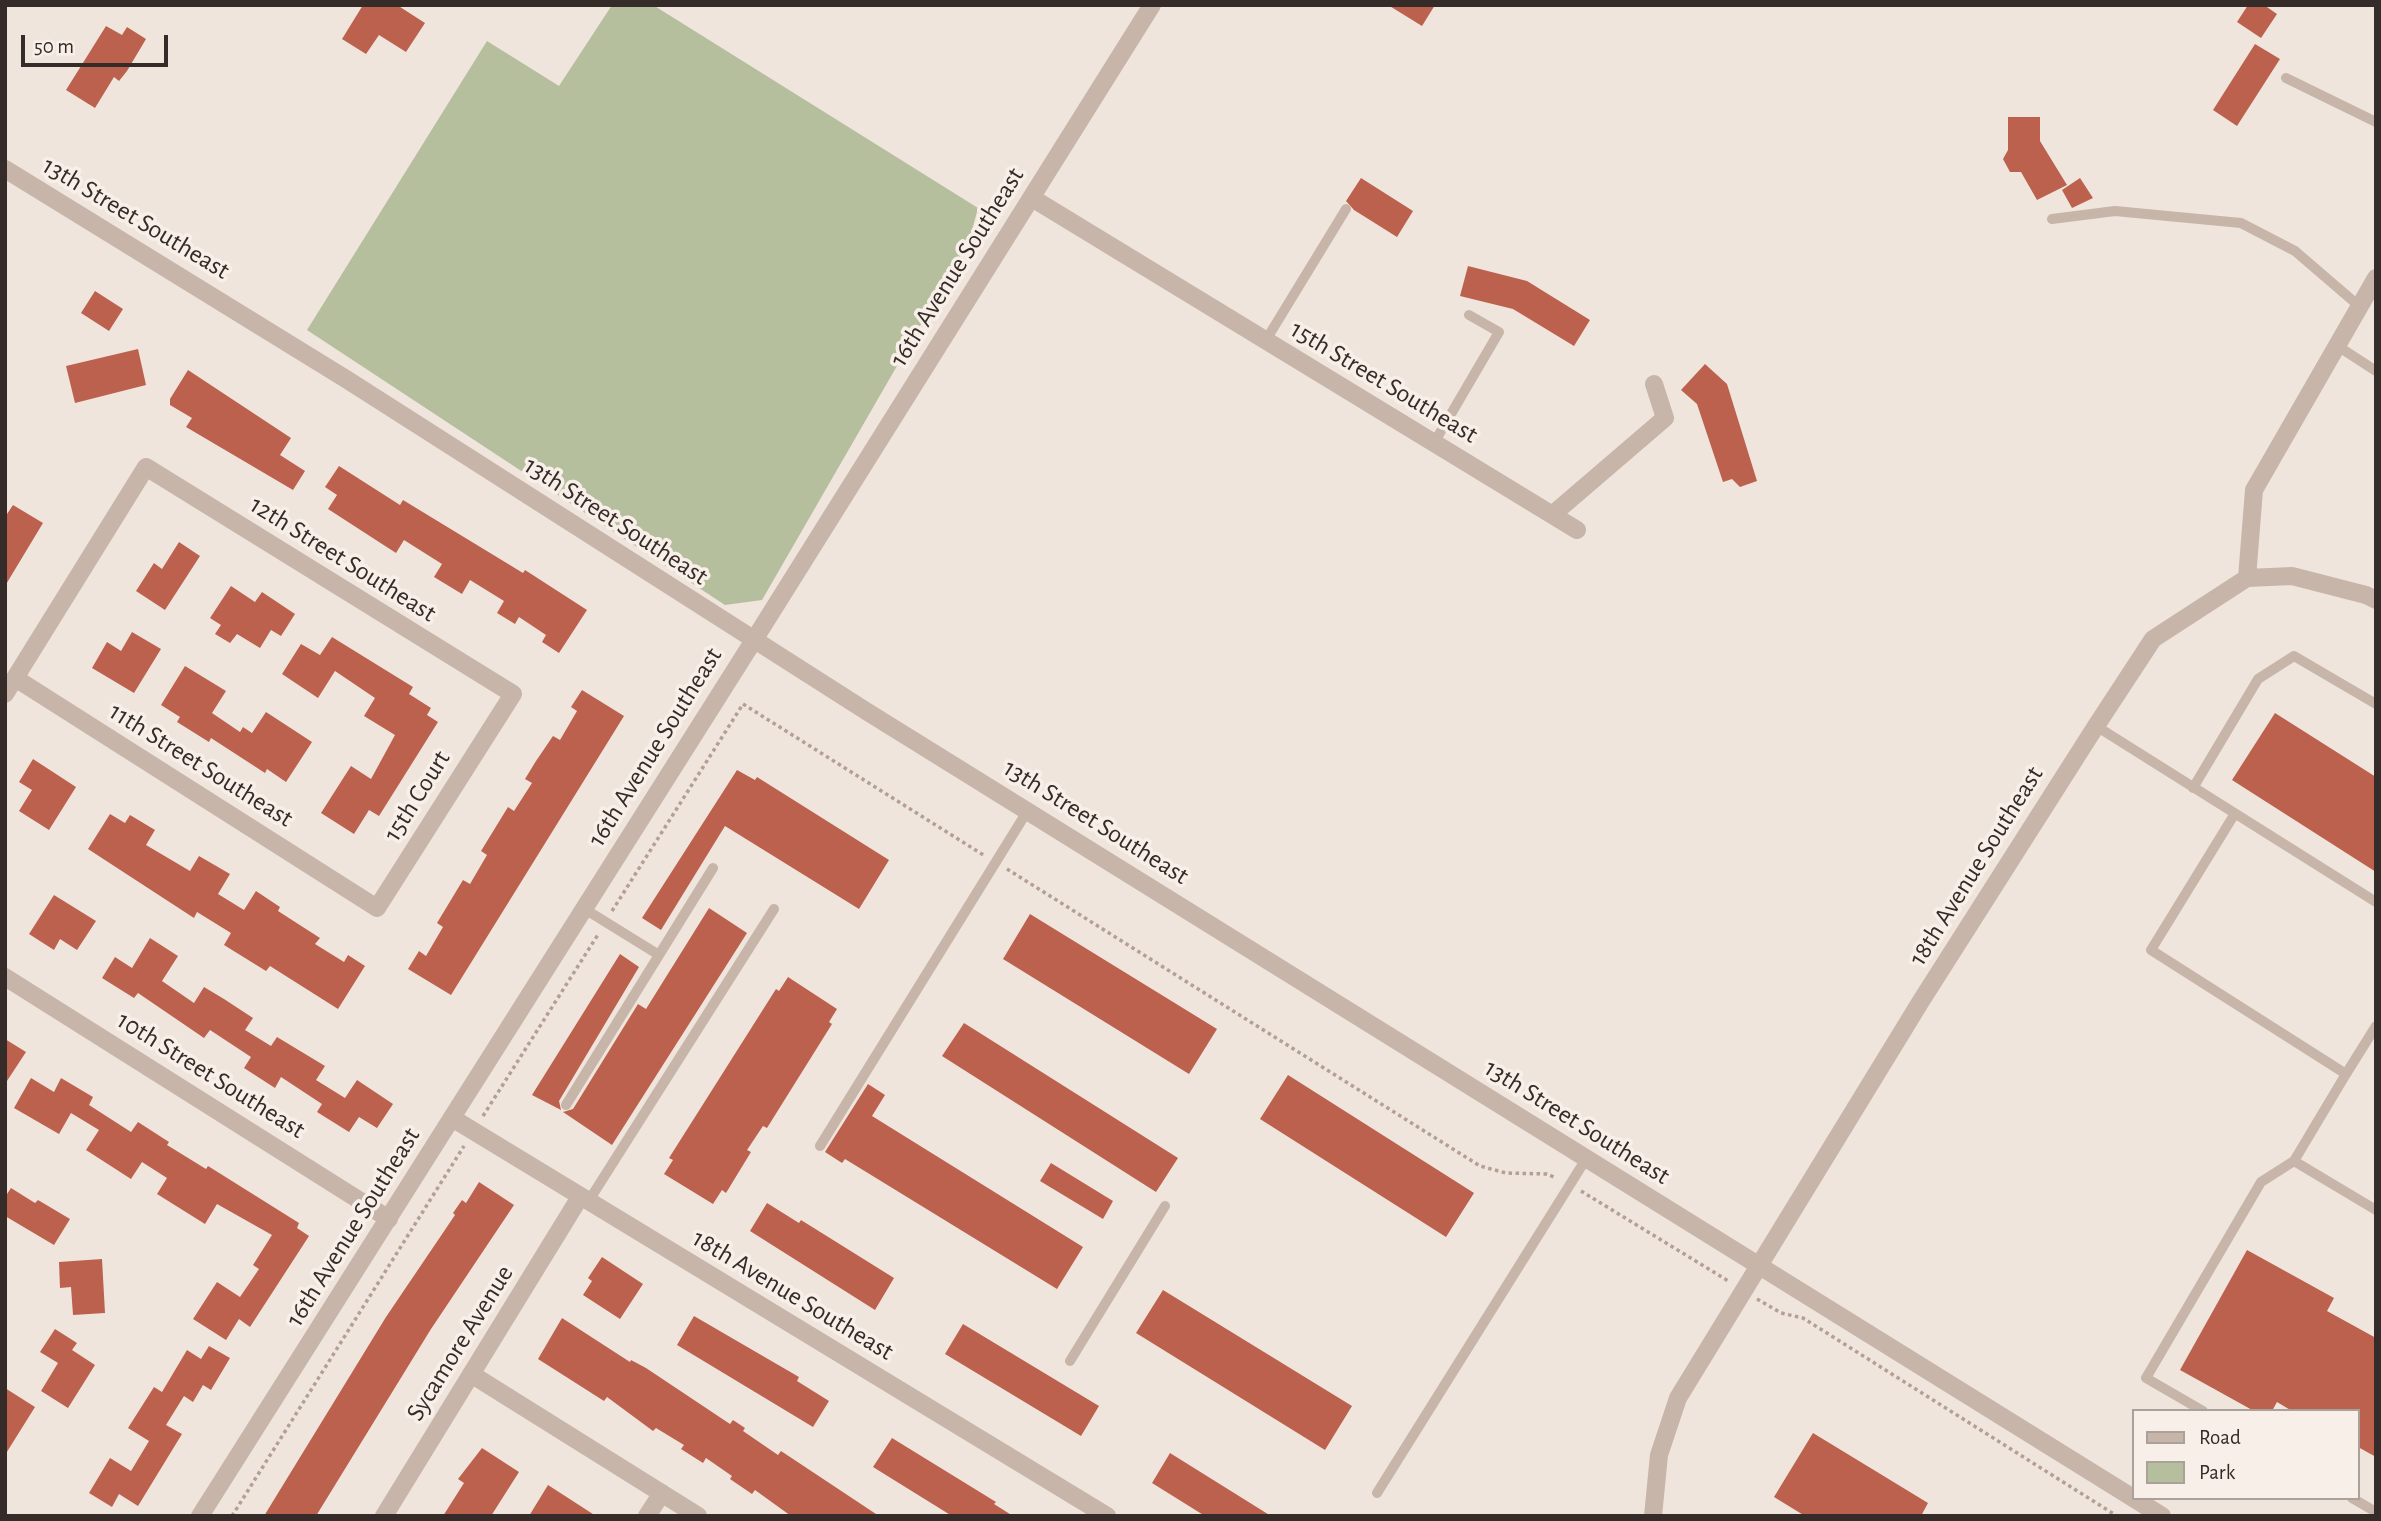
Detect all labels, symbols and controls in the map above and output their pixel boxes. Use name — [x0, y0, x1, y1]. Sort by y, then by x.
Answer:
scale bar — [24, 21, 172, 65]
text: 50 m — [34, 36, 74, 57]
street label: 13th Street Southeast — [37, 150, 235, 286]
street label: 16th Avenue Southeast — [883, 162, 1031, 372]
street label: 15th Street Southeast — [1285, 314, 1483, 450]
street label: 13th Street Southeast — [518, 450, 714, 592]
street label: 12th Street Southeast — [244, 489, 442, 629]
street label: 16th Avenue Southeast — [581, 642, 729, 852]
street label: 11th Street Southeast — [103, 696, 299, 834]
street label: 15th Court — [377, 745, 457, 847]
street label: 13th Street Southeast — [998, 752, 1194, 892]
street label: 18th Avenue Southeast — [1902, 761, 2050, 971]
street label: 10th Street Southeast — [111, 1005, 311, 1145]
street label: 13th Street Southeast — [1479, 1052, 1675, 1192]
street label: 16th Avenue Southeast — [279, 1122, 427, 1332]
street label: 18th Avenue Southeast — [687, 1223, 899, 1367]
street label: Sycamore Avenue — [400, 1259, 520, 1427]
legend — [2132, 1409, 2360, 1500]
text: Road — [2199, 1427, 2241, 1448]
text: Park — [2199, 1462, 2235, 1483]

